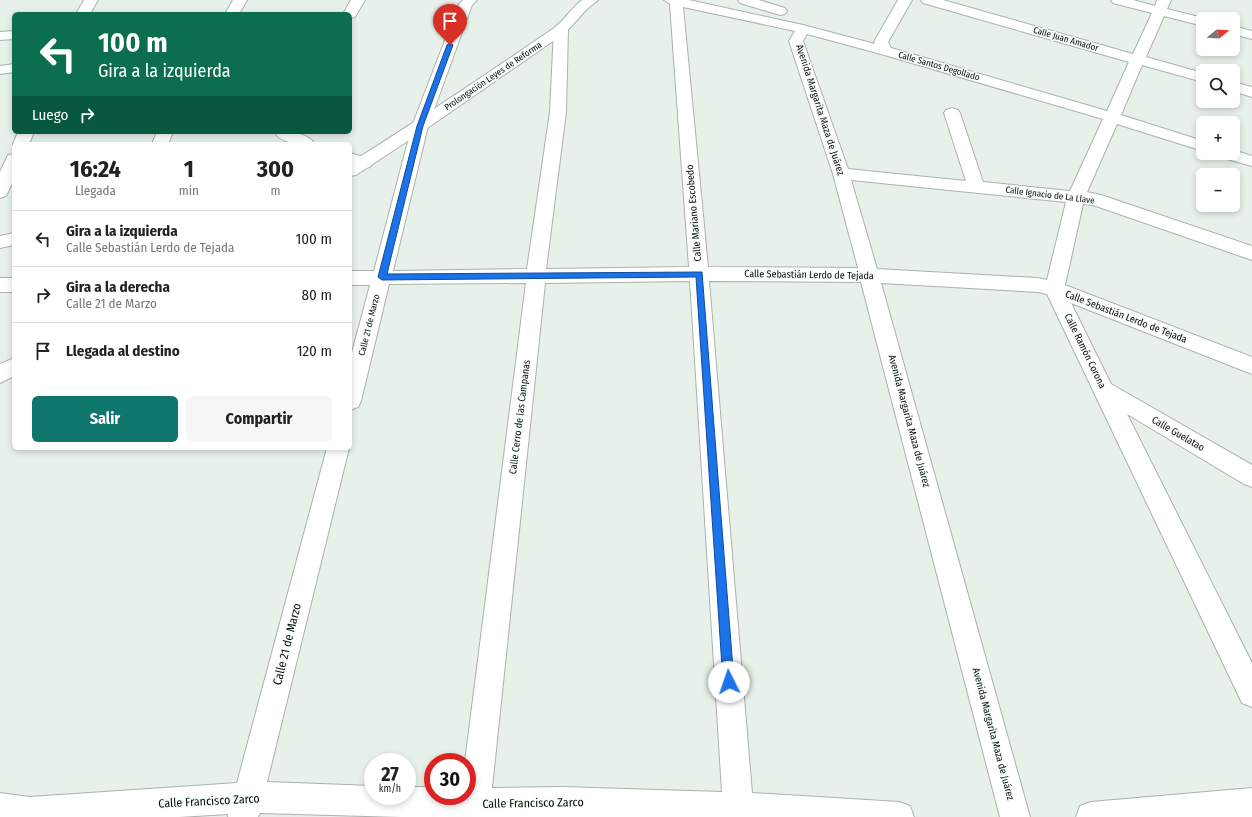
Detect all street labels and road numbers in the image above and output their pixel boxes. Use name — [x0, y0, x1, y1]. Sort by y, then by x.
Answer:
street label: Calle Juan Amador — [1032, 25, 1101, 53]
street label: Prolongación Leyes de Reforma — [442, 39, 544, 112]
street label: Avenida Margarita Maza de Juárez — [793, 43, 847, 177]
street label: Calle Santos Degollado — [897, 50, 981, 83]
street label: Calle Mariano Escobedo — [684, 164, 704, 262]
street label: Calle Ignacio de La Llave — [1005, 185, 1096, 205]
street label: Calle Sebastián Lerdo de Tejada — [744, 268, 874, 282]
street label: Calle Sebastián Lerdo de Tejada — [1063, 288, 1189, 346]
street label: Calle 21 de Marzo — [357, 293, 382, 357]
street label: Calle Ramón Corona — [1062, 312, 1108, 391]
street label: Avenida Margarita Maza de Juárez — [885, 353, 933, 489]
street label: Calle Cerro de las Campanas — [507, 359, 533, 475]
street label: Calle Guelatao — [1149, 414, 1207, 454]
street label: Calle 21 de Marzo — [270, 602, 304, 686]
street label: Avenida Margarita Maza de Juárez — [969, 666, 1017, 802]
street label: Calle Francisco Zarco — [158, 791, 260, 811]
street label: Calle Francisco Zarco — [482, 795, 584, 811]

